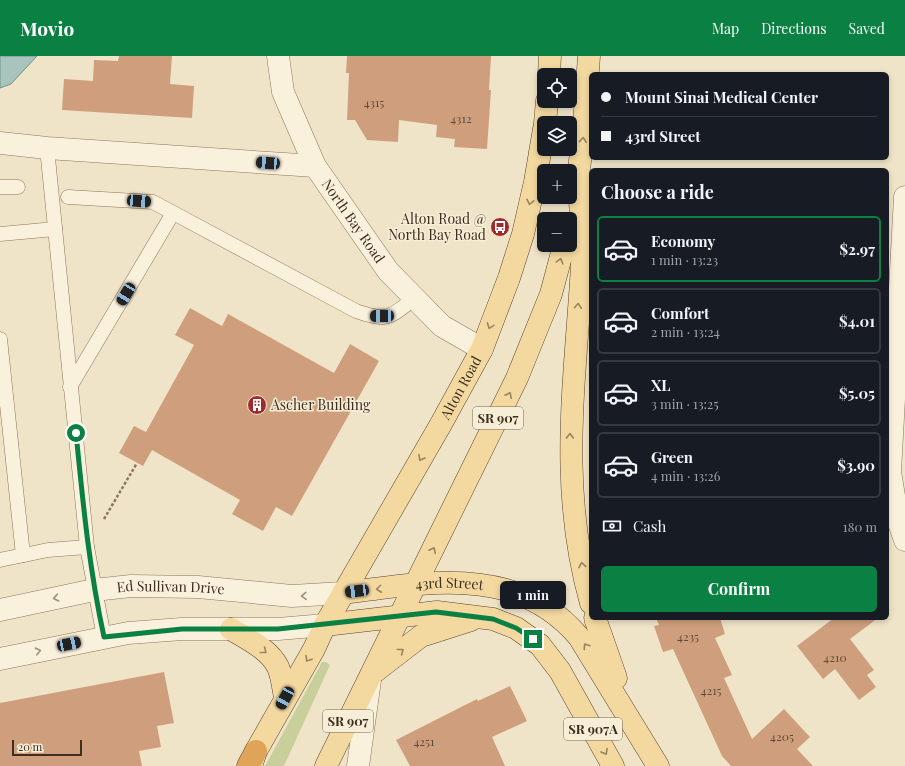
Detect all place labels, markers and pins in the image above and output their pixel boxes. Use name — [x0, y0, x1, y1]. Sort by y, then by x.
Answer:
place label: Alton Road @ North Bay Road — [388, 209, 486, 244]
bus stop icon: Alton Road @ North Bay Road — [489, 216, 511, 238]
building icon: Ascher Building — [246, 394, 268, 416]
place label: Ascher Building — [270, 395, 371, 414]

